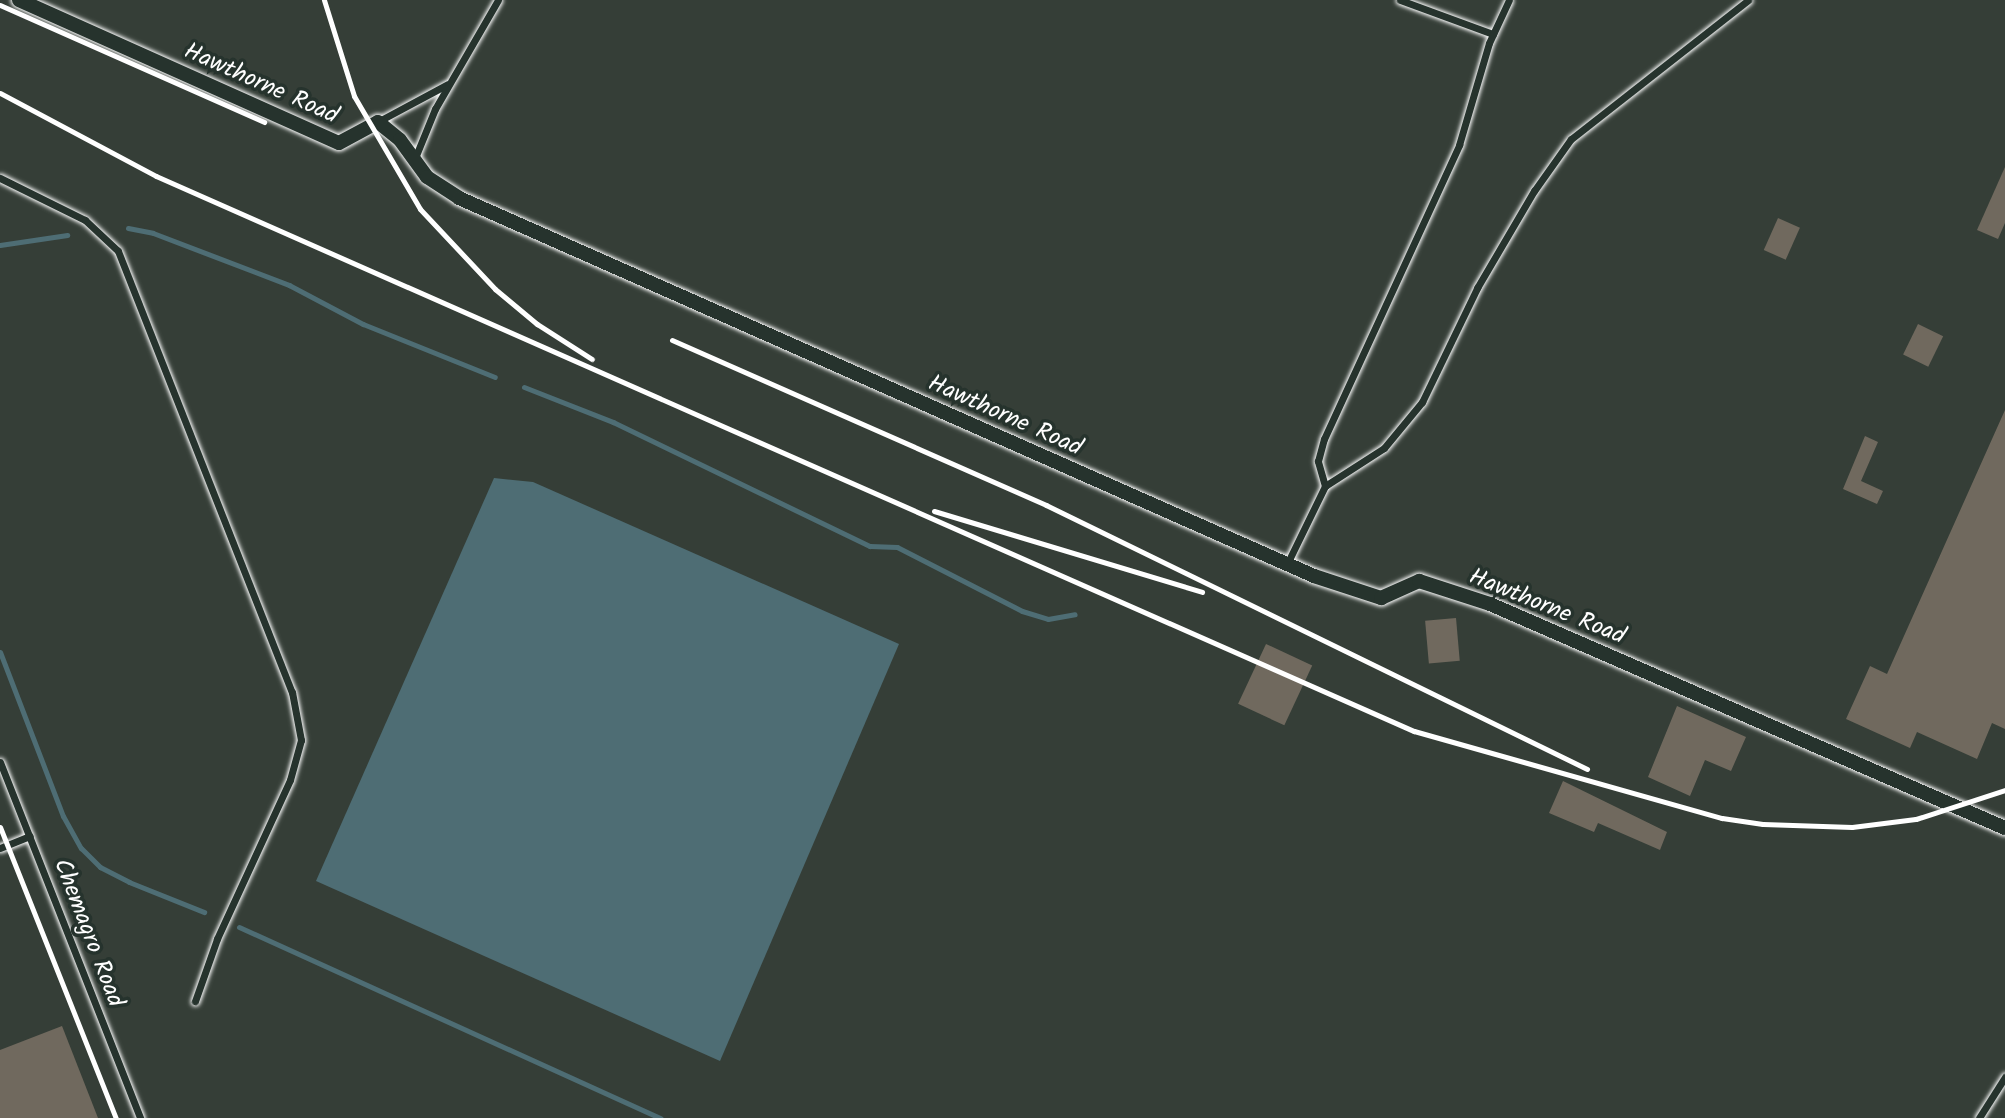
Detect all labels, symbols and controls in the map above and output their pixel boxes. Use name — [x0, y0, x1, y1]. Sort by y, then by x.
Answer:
street label: Hawthorne Road — [179, 37, 343, 131]
street label: Hawthorne Road — [923, 369, 1087, 463]
street label: Hawthorne Road — [1465, 563, 1629, 651]
street label: Chemagro Road — [47, 855, 129, 1011]

